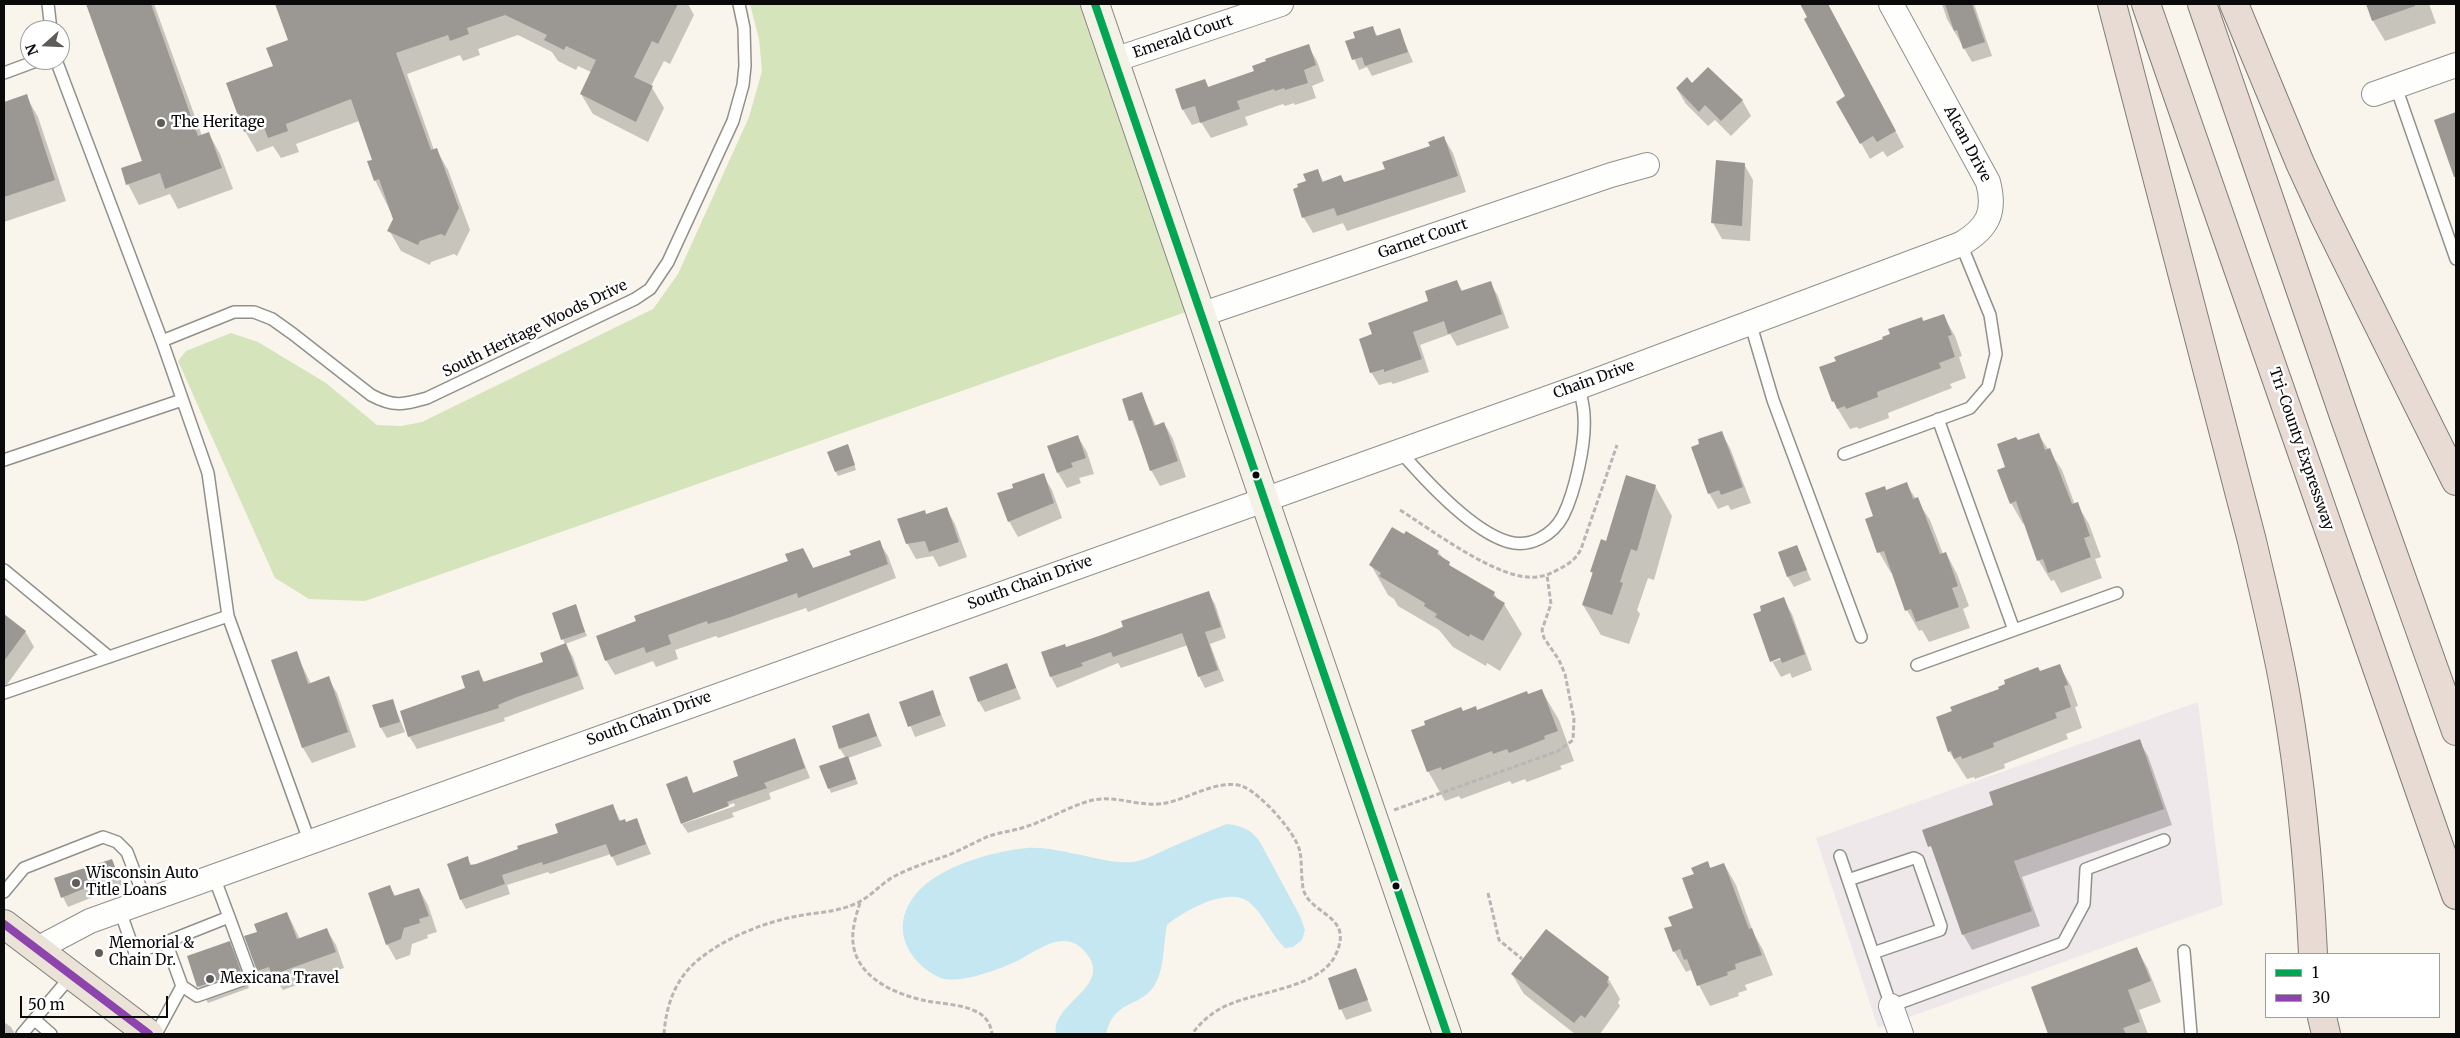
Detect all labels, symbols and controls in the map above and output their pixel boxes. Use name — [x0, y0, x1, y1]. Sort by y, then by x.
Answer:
street label: Emerald Court — [1131, 11, 1235, 63]
north arrow — [20, 20, 70, 70]
text: N — [21, 42, 42, 58]
street label: Alcan Drive — [1939, 103, 1995, 185]
place label: The Heritage — [171, 114, 265, 132]
marker: The Heritage — [155, 117, 167, 129]
street label: Garnet Court — [1376, 215, 1470, 263]
street label: South Heritage Woods Drive — [440, 276, 630, 382]
street label: Chain Drive — [1551, 357, 1637, 403]
street label: Tri-County Expressway — [2265, 365, 2337, 533]
unlabelled marker — [1251, 470, 1261, 480]
street label: South Chain Drive — [965, 552, 1095, 614]
street label: South Chain Drive — [584, 688, 714, 750]
place label: Wisconsin Auto Title Loans — [86, 865, 199, 900]
marker: Wisconsin Auto Title Loans — [70, 877, 82, 889]
unlabelled marker — [1391, 881, 1401, 891]
place label: Memorial & Chain Dr. — [109, 935, 194, 970]
marker: Memorial & Chain Dr. — [93, 947, 105, 959]
legend — [2265, 953, 2440, 1018]
text: 1 — [2312, 963, 2319, 982]
place label: Mexicana Travel — [220, 970, 339, 988]
marker: Mexicana Travel — [204, 973, 216, 985]
scale bar — [22, 986, 170, 1018]
text: 30 — [2312, 988, 2330, 1007]
text: 50 m — [28, 995, 65, 1014]

